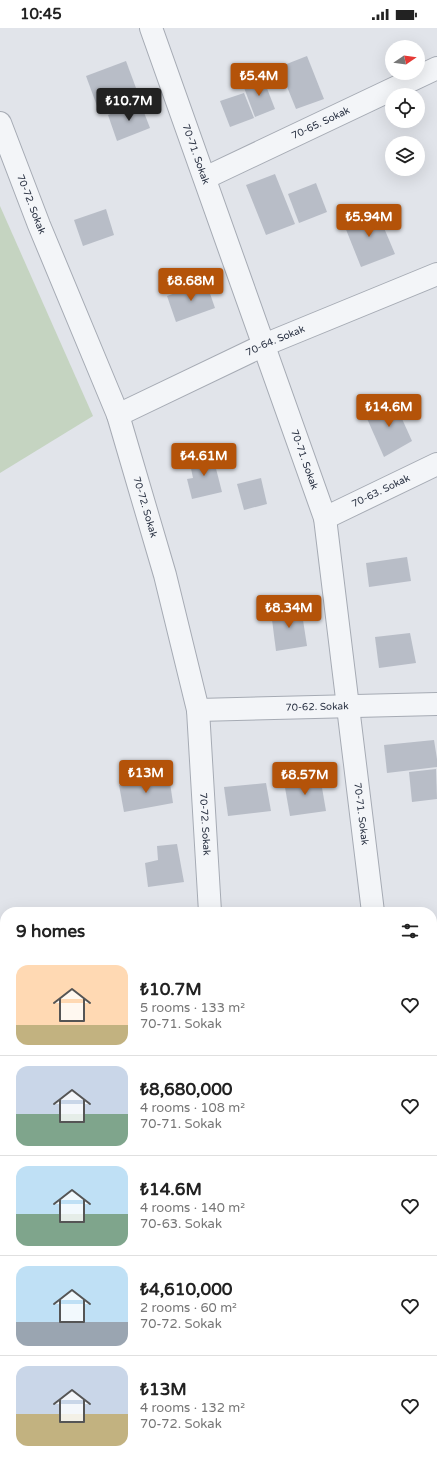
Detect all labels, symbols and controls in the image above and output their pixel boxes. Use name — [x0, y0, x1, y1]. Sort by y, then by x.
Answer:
text: 10:45 — [20, 5, 62, 23]
north arrow — [385, 40, 425, 80]
map controls — [385, 40, 425, 176]
pin: ₺5.4M — [231, 63, 287, 97]
text: ₺5.4M — [240, 68, 278, 84]
pin: ₺10.7M — [96, 88, 162, 122]
button: locate — [385, 88, 425, 128]
text: ₺10.7M — [105, 93, 153, 109]
street label: 70-65. Sokak — [290, 104, 352, 142]
street label: 70-71. Sokak — [180, 123, 212, 186]
button: layers — [385, 136, 425, 176]
street label: 70-72. Sokak — [14, 173, 48, 236]
pin: ₺5.94M — [336, 204, 402, 238]
text: ₺5.94M — [345, 209, 393, 225]
pin: ₺8.68M — [158, 268, 224, 302]
text: ₺8.68M — [167, 273, 215, 289]
street label: 70-64. Sokak — [244, 323, 307, 359]
pin: ₺14.6M — [356, 394, 422, 428]
text: ₺14.6M — [365, 399, 413, 415]
street label: 70-71. Sokak — [288, 428, 321, 492]
pin: ₺4.61M — [171, 443, 237, 477]
text: ₺4.61M — [180, 448, 228, 464]
street label: 70-63. Sokak — [350, 472, 412, 510]
street label: 70-72. Sokak — [130, 475, 160, 540]
pin: ₺8.34M — [256, 595, 322, 629]
text: ₺8.34M — [265, 600, 313, 616]
street label: 70-62. Sokak — [285, 700, 349, 714]
pin: ₺13M — [122, 760, 170, 794]
pin: ₺8.57M — [272, 762, 338, 796]
text: ₺13M — [128, 765, 164, 781]
text: ₺8.57M — [281, 767, 329, 783]
street label: 70-71. Sokak — [351, 782, 371, 846]
street label: 70-72. Sokak — [197, 792, 213, 856]
icon: filters — [399, 920, 421, 942]
text: 9 homes — [16, 921, 85, 942]
text: ₺10.7M — [140, 979, 202, 1000]
icon: home — [48, 981, 96, 1029]
icon: heart — [399, 994, 421, 1016]
text: 5 rooms · 133 m² — [140, 1000, 245, 1016]
text: 70-71. Sokak — [140, 1016, 222, 1032]
text: ₺8,680,000 — [140, 1079, 233, 1100]
icon: home — [48, 1082, 96, 1130]
icon: heart — [399, 1095, 421, 1117]
text: 4 rooms · 108 m² — [140, 1100, 245, 1116]
text: 70-71. Sokak — [140, 1116, 222, 1132]
text: ₺14.6M — [140, 1179, 202, 1200]
icon: home — [48, 1182, 96, 1230]
icon: heart — [399, 1195, 421, 1217]
text: 4 rooms · 140 m² — [140, 1200, 245, 1216]
text: 70-63. Sokak — [140, 1216, 222, 1232]
text: ₺4,610,000 — [140, 1279, 233, 1300]
icon: home — [48, 1282, 96, 1330]
icon: heart — [399, 1295, 421, 1317]
text: 2 rooms · 60 m² — [140, 1300, 237, 1316]
text: 70-72. Sokak — [140, 1316, 222, 1332]
text: ₺13M — [140, 1379, 187, 1400]
icon: home — [48, 1382, 96, 1430]
icon: heart — [399, 1395, 421, 1417]
text: 4 rooms · 132 m² — [140, 1400, 245, 1416]
text: 70-72. Sokak — [140, 1416, 222, 1432]

